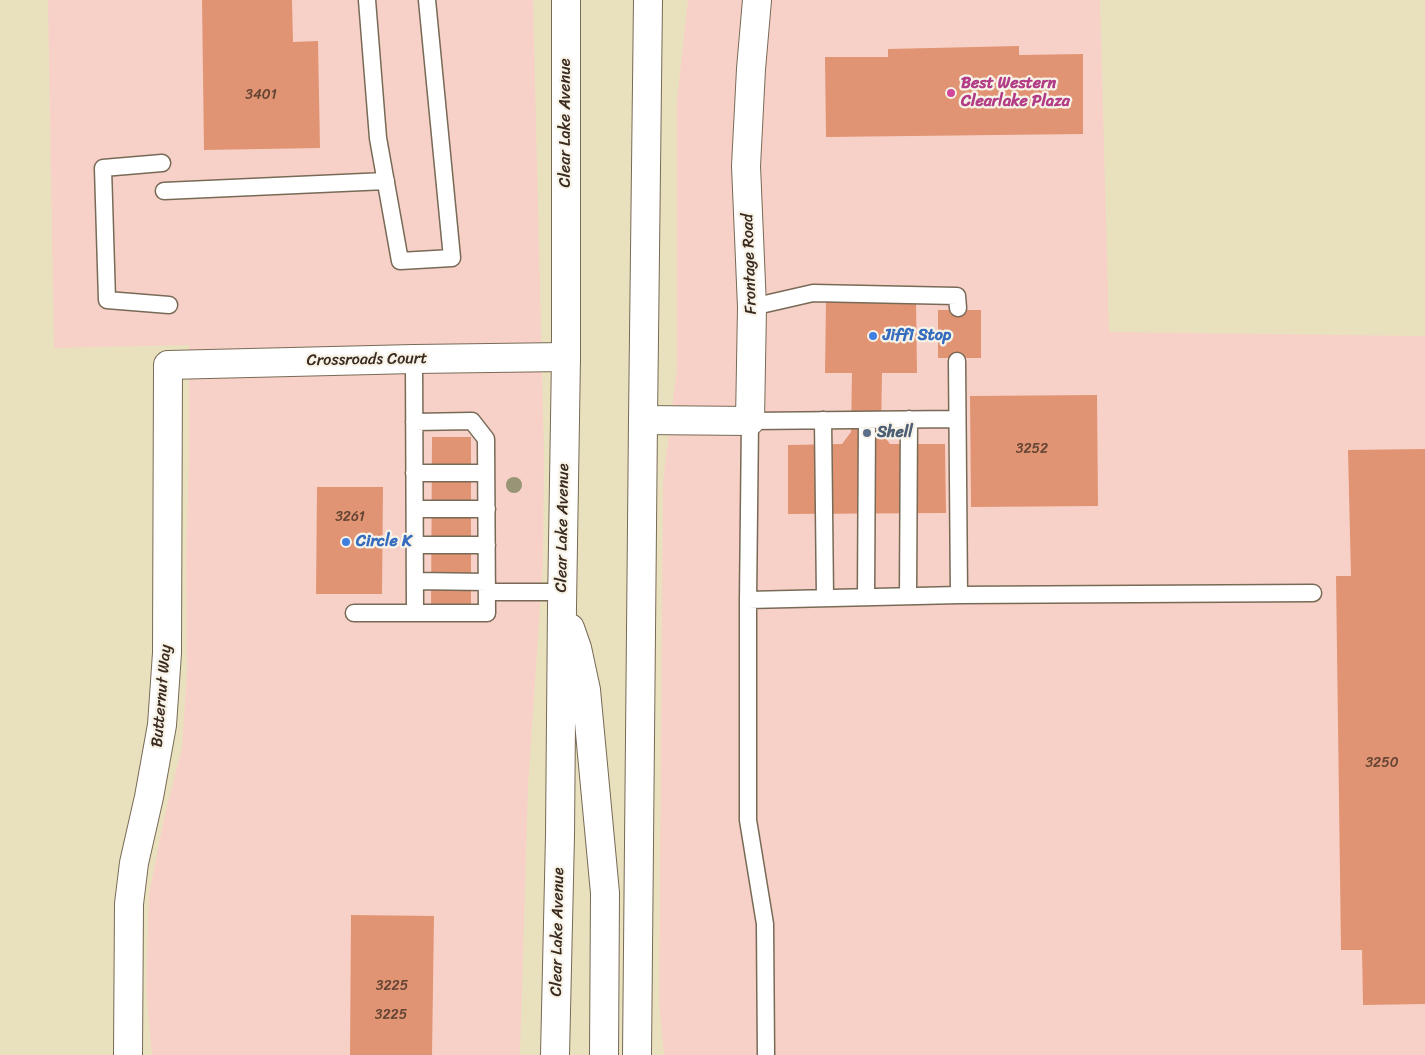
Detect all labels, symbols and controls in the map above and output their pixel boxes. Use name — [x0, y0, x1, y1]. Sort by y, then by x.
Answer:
street label: Clear Lake Avenue — [556, 59, 576, 187]
place label: Best Western Clearlake Plaza — [961, 74, 1070, 112]
house number: 3401 — [245, 87, 277, 103]
marker: Best Western Clearlake Plaza — [945, 87, 957, 99]
street label: Frontage Road — [739, 213, 761, 315]
place label: Jiffi Stop — [883, 326, 951, 346]
marker: Jiffi Stop — [867, 330, 879, 342]
street label: Crossroads Court — [306, 349, 428, 371]
place label: Shell — [877, 423, 913, 443]
marker: Shell — [861, 427, 873, 439]
house number: 3252 — [1016, 441, 1048, 457]
street label: Clear Lake Avenue — [552, 463, 574, 593]
house number: 3261 — [335, 509, 365, 525]
place label: Circle K — [356, 532, 412, 552]
marker: Circle K — [340, 536, 352, 548]
street label: Butternut Way — [148, 644, 176, 748]
house number: 3250 — [1365, 755, 1399, 771]
street label: Clear Lake Avenue — [547, 867, 569, 997]
house number: 3225 — [376, 978, 408, 994]
house number: 3225 — [375, 1007, 407, 1023]

